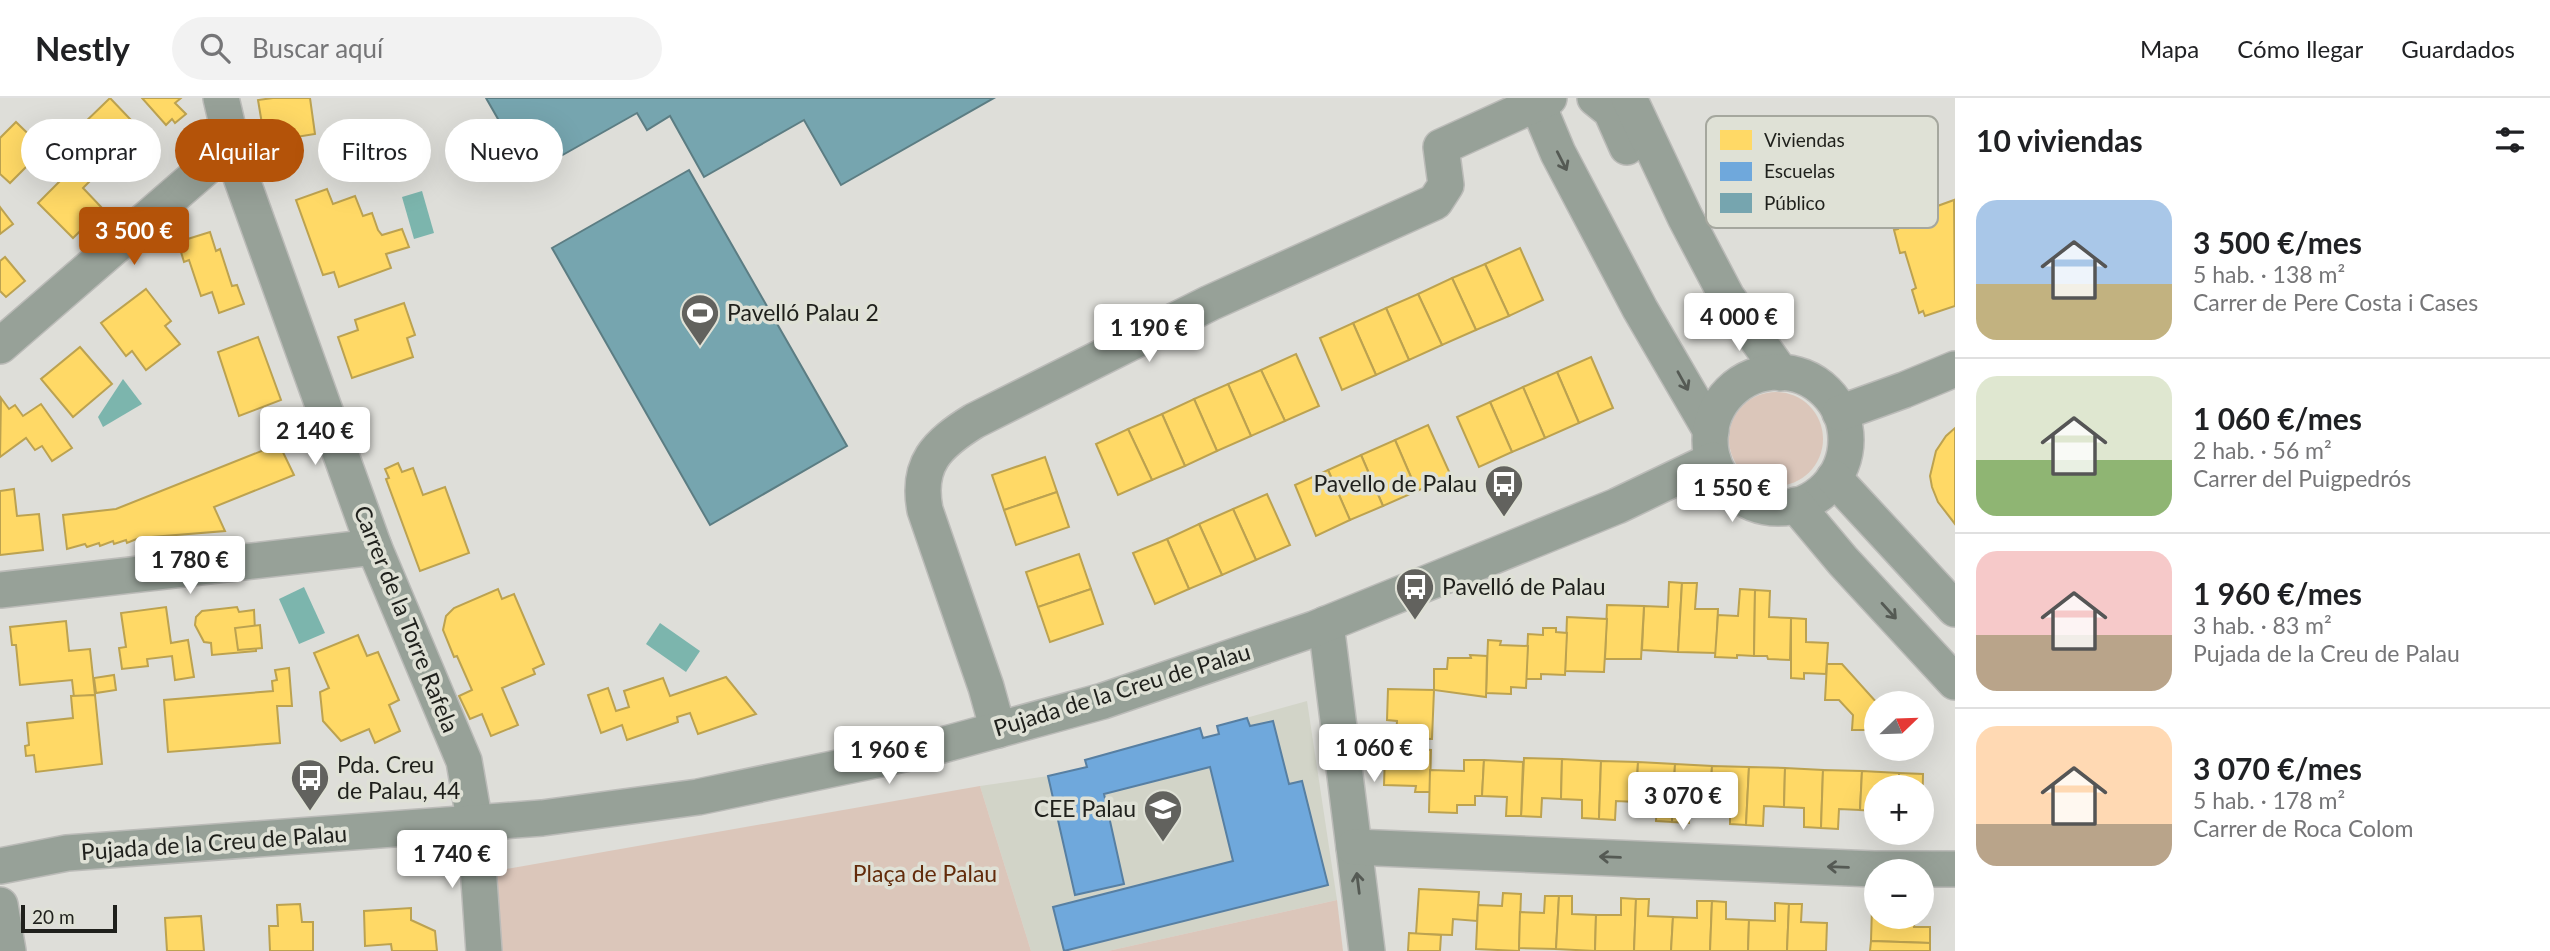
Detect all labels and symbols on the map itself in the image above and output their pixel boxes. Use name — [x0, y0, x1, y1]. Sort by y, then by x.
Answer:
legend — [1706, 116, 1938, 228]
text: Viviendas — [1764, 128, 1845, 151]
one-way arrow — [1555, 150, 1569, 170]
text: Escuelas — [1764, 159, 1835, 182]
text: Público — [1764, 191, 1825, 214]
pin: 3 500 € — [69, 208, 199, 267]
sports icon: Pavelló Palau 2 — [679, 292, 721, 347]
pin: 4 000 € — [1674, 294, 1804, 353]
place label: Pavelló Palau 2 — [727, 298, 879, 326]
pin: 1 190 € — [1084, 304, 1214, 364]
one-way arrow — [1676, 371, 1690, 391]
pin: 2 140 € — [250, 408, 380, 467]
bus stop icon: Pavello de Palau — [1483, 463, 1525, 518]
pin: 1 550 € — [1667, 464, 1797, 524]
place label: Pavello de Palau — [1313, 469, 1477, 497]
street label: Carrer de la Torre Rafela — [349, 501, 465, 736]
pin: 1 780 € — [125, 536, 255, 596]
bus stop icon: Pavelló de Palau — [1394, 566, 1436, 621]
place label: Pavelló de Palau — [1442, 572, 1606, 600]
one-way arrow — [1881, 602, 1897, 620]
street label: Pujada de la Creu de Palau — [990, 637, 1253, 741]
north arrow — [1864, 691, 1934, 761]
pin: 1 060 € — [1309, 724, 1439, 784]
pin: 1 960 € — [824, 726, 954, 786]
place label: Pda. Creu de Palau, 44 — [337, 750, 460, 804]
bus stop icon: Pda. Creu de Palau, 44 — [289, 757, 331, 812]
pin: 3 070 € — [1618, 772, 1748, 832]
school or university icon: CEE Palau — [1142, 788, 1184, 843]
place label: CEE Palau — [1034, 794, 1136, 822]
street label: Pujada de la Creu de Palau — [80, 819, 348, 865]
pin: 1 740 € — [387, 830, 517, 890]
one-way arrow — [1599, 851, 1622, 864]
park label: Plaça de Palau — [853, 859, 997, 887]
one-way arrow — [1827, 860, 1850, 873]
one-way arrow — [1352, 872, 1365, 895]
scale bar — [21, 902, 117, 934]

